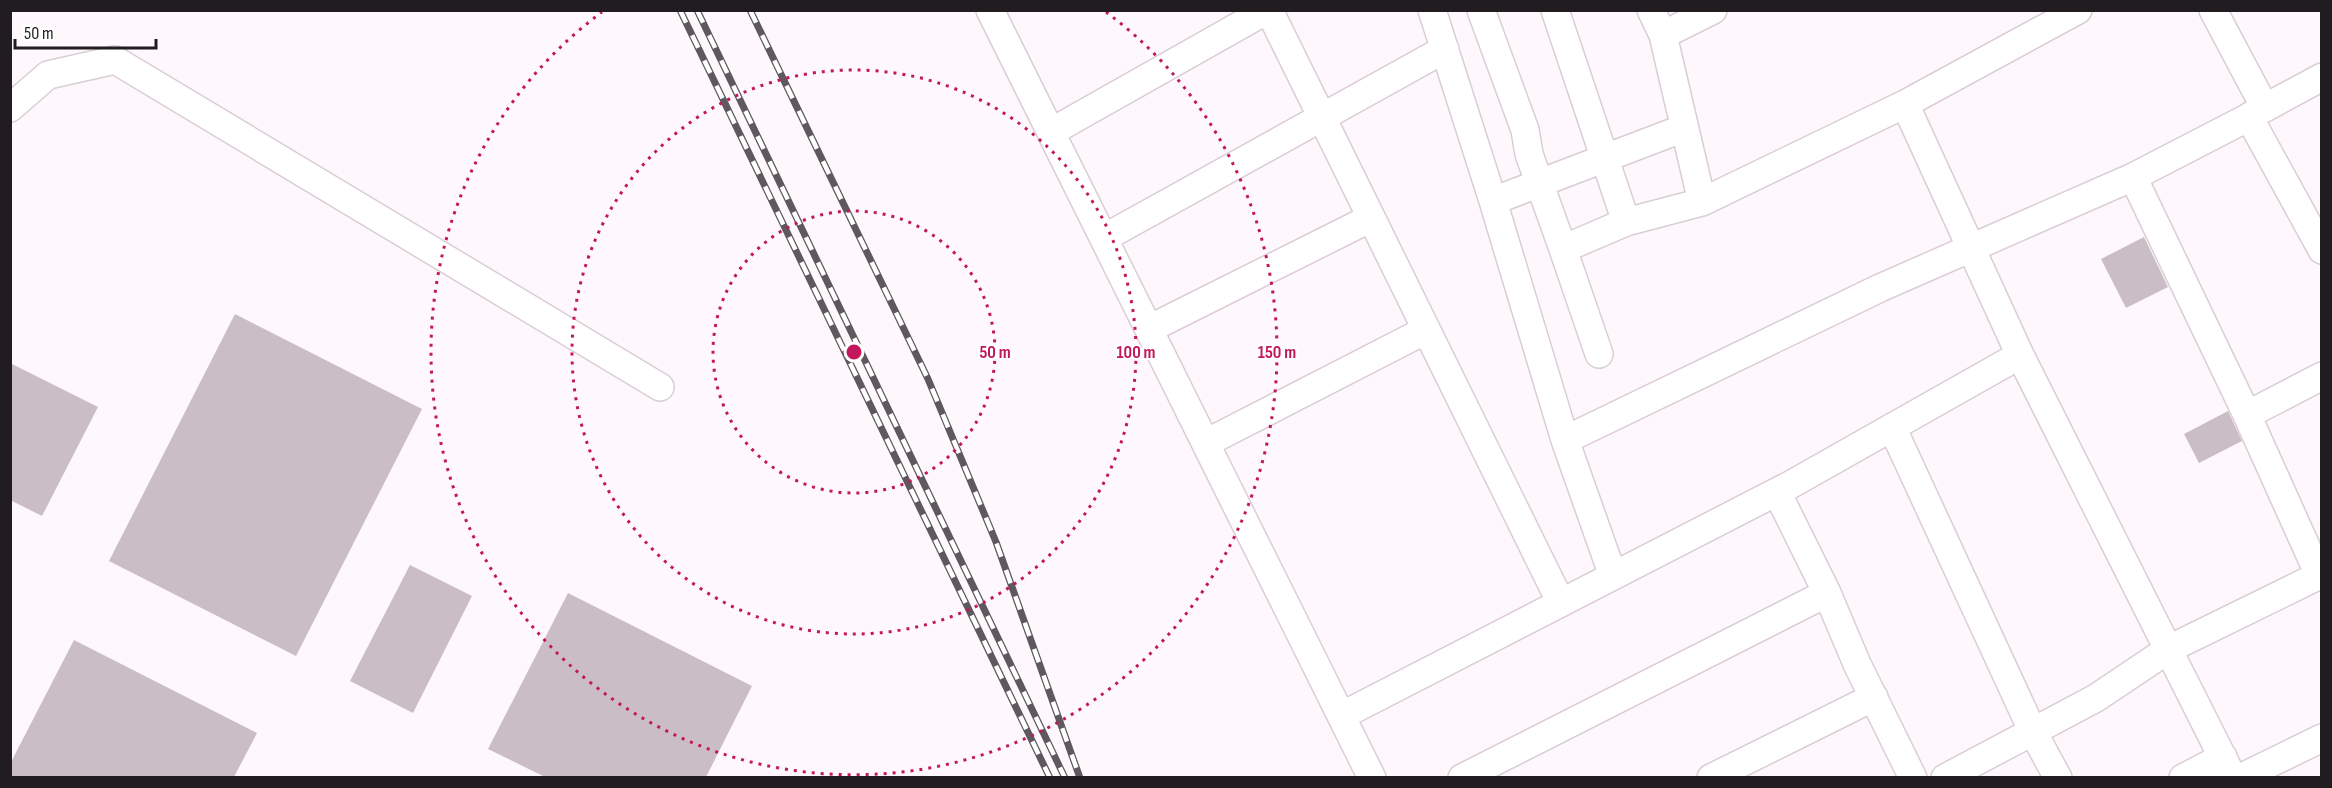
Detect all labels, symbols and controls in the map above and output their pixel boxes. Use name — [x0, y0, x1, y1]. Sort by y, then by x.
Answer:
scale bar — [15, 12, 156, 50]
text: 50 m — [24, 23, 54, 44]
centre of rings — [844, 342, 864, 362]
text: 50 m — [979, 342, 1011, 363]
text: 100 m — [1117, 342, 1156, 363]
text: 150 m — [1258, 342, 1296, 363]

